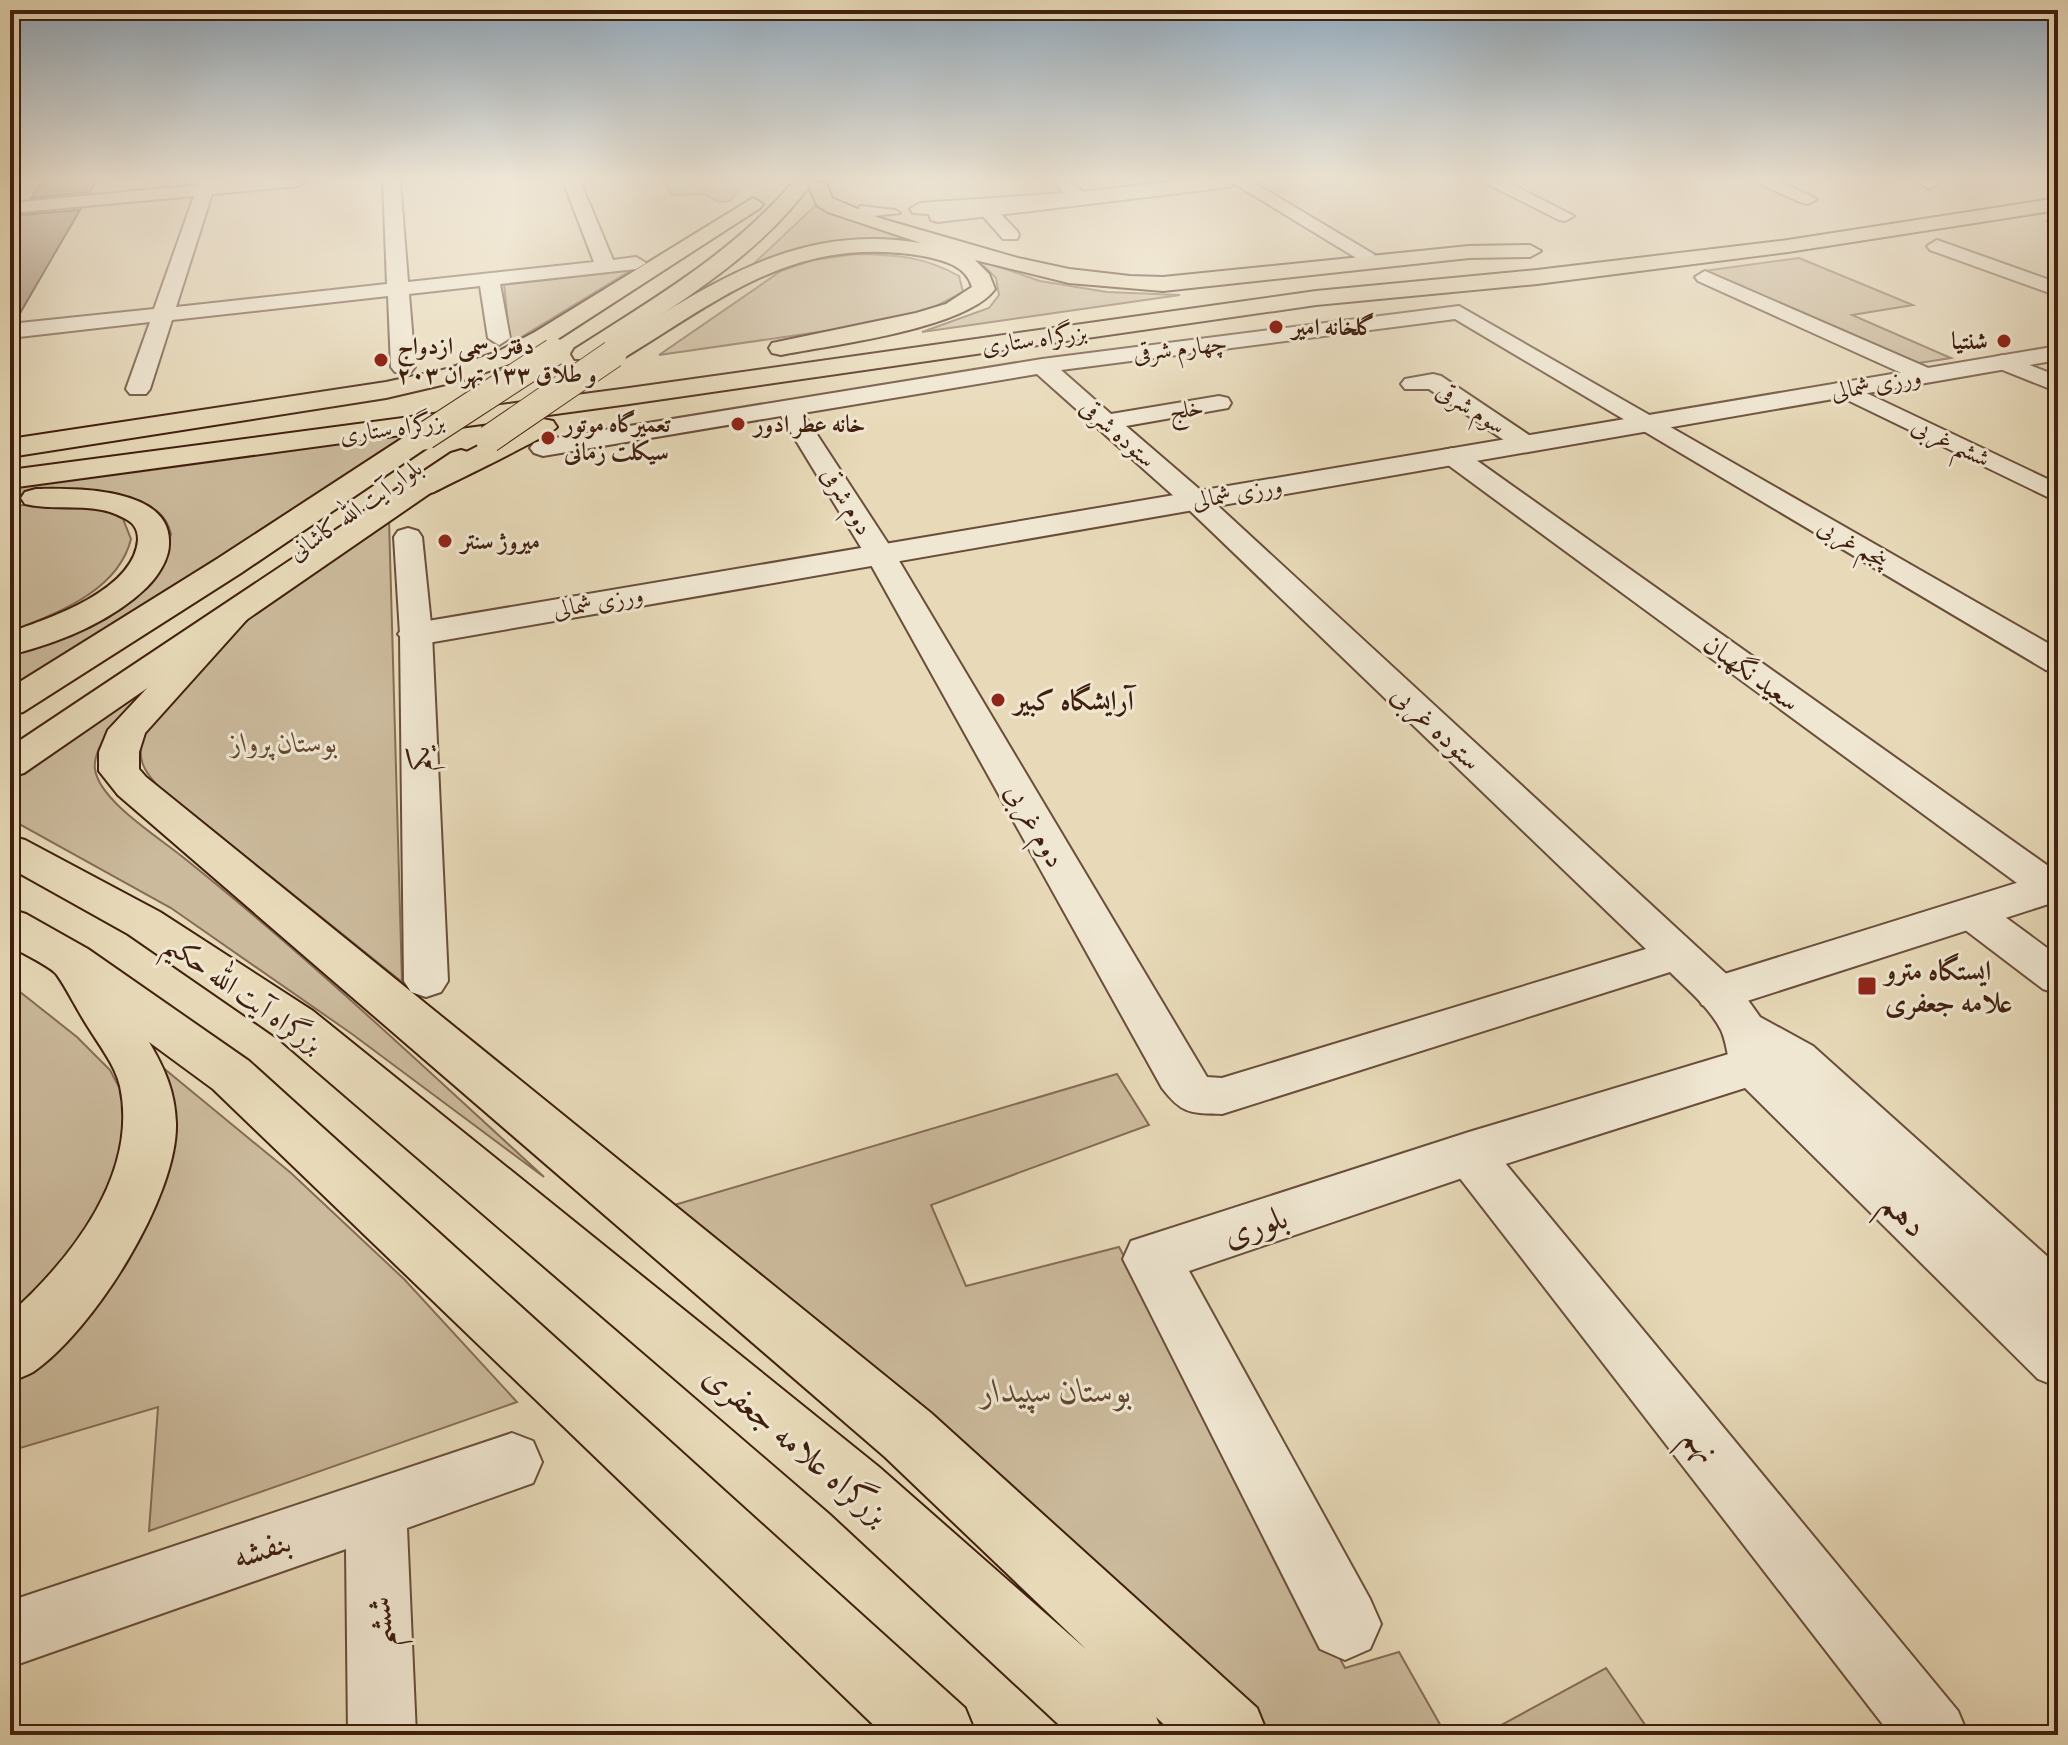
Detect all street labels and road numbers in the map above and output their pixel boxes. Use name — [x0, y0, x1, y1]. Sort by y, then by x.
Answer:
street label: بزرگراه ستاری — [979, 316, 1089, 365]
street label: چهارم شرقی — [1131, 327, 1229, 375]
street label: ورزی شمالی — [1828, 361, 1924, 411]
street label: سوم شرقی — [1428, 375, 1511, 446]
street label: خلج — [1167, 391, 1206, 432]
street label: ستوده شرقی — [1071, 392, 1162, 477]
street label: بزرگراه ستاری — [337, 405, 447, 454]
street label: ششم غربی — [1903, 410, 1995, 482]
street label: بلوار آیت الله کاشانی — [280, 450, 430, 570]
street label: دوم شرقی — [809, 461, 880, 544]
street label: ورزی شمالی — [1189, 470, 1285, 520]
street label: پنجم غربی — [1809, 511, 1895, 582]
street label: ورزی شمالی — [550, 579, 646, 629]
street label: سعید نگهبان — [1694, 626, 1807, 722]
street label: ستوده غربی — [1382, 677, 1489, 781]
street label: یکم — [402, 744, 446, 772]
street label: دوم غربی — [991, 777, 1074, 877]
street label: بزرگراه آیت الله حکیم — [152, 923, 332, 1069]
street label: دهم — [1865, 1183, 1936, 1254]
street label: بلوری — [1218, 1196, 1294, 1261]
street label: بزرگراه علامه جعفری — [692, 1353, 899, 1539]
street label: نهم — [1666, 1417, 1729, 1478]
street label: بنفشه — [227, 1519, 298, 1583]
street label: ششم — [358, 1595, 414, 1648]

